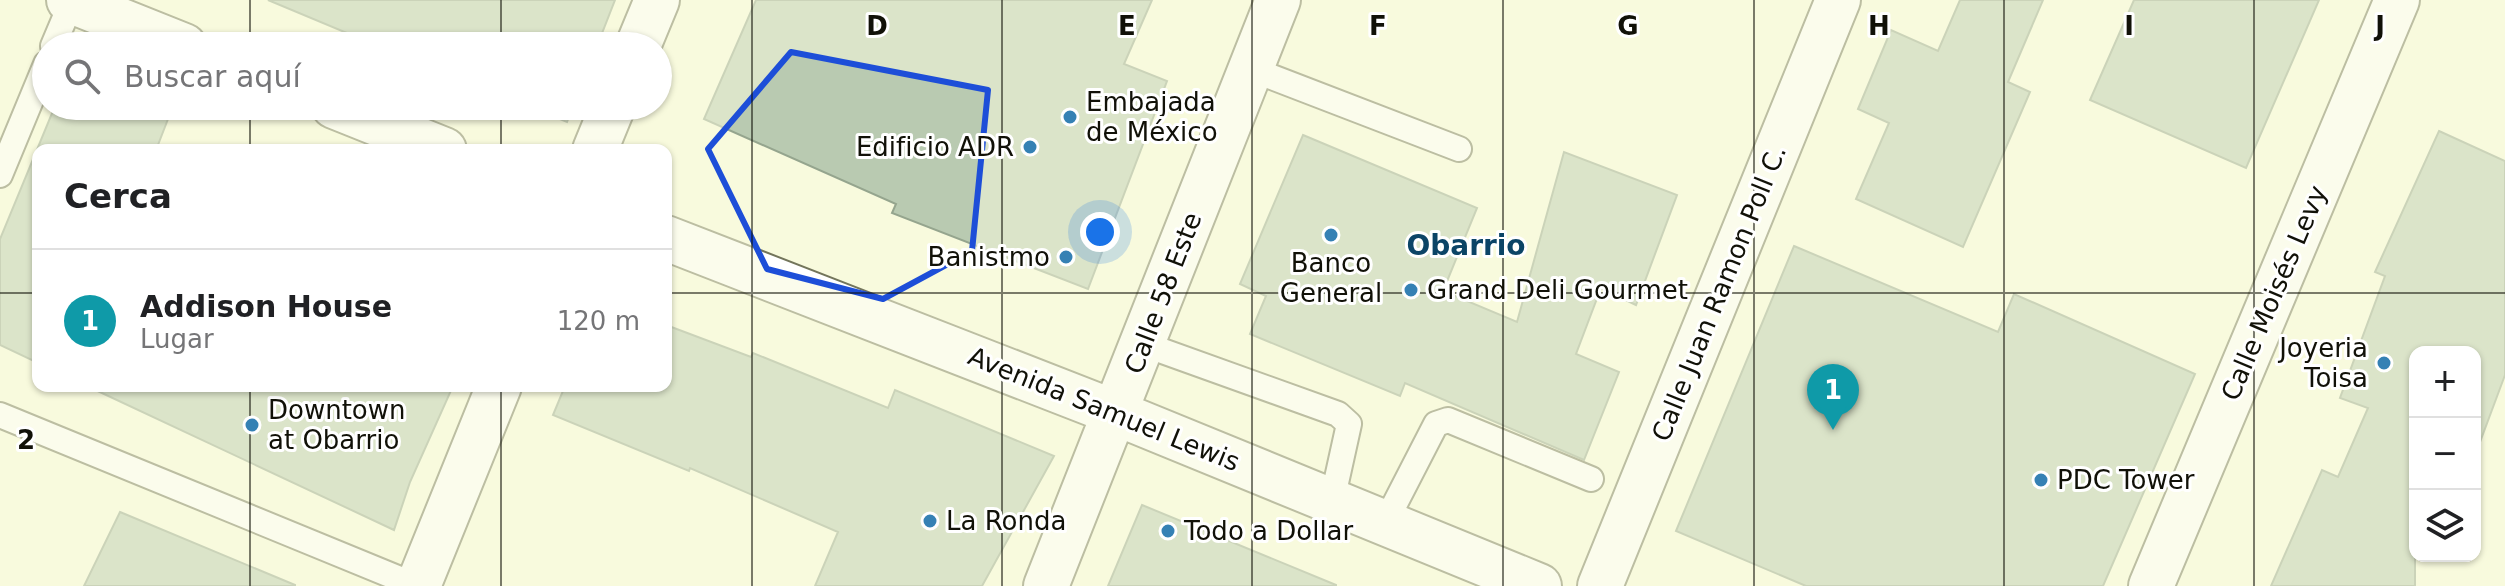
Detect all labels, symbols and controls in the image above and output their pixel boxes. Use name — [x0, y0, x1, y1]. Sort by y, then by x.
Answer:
text: D — [866, 11, 888, 41]
text: E — [1118, 11, 1136, 41]
text: F — [1369, 11, 1387, 41]
text: G — [1617, 11, 1639, 41]
text: H — [1868, 11, 1890, 41]
text: I — [2124, 11, 2134, 41]
text: J — [2373, 11, 2385, 41]
search box — [32, 32, 672, 120]
icon: search — [60, 54, 104, 98]
text: Buscar aquí — [124, 59, 301, 94]
place label: Embajada de México — [1086, 87, 1218, 147]
marker: Embajada de México — [1061, 108, 1079, 126]
place label: Edificio ADR — [856, 132, 1014, 162]
marker: Edificio ADR — [1021, 138, 1039, 156]
street label: Calle Juan Ramon Poll C. — [1646, 141, 1792, 445]
text: Cerca — [64, 176, 172, 216]
street label: Calle Moisés Levy — [2215, 181, 2333, 405]
street label: Calle 58 Este — [1118, 208, 1208, 378]
your location — [1080, 212, 1120, 252]
marker: Banco General — [1322, 226, 1340, 244]
district label: Obarrio — [1406, 229, 1526, 262]
place label: Banistmo — [928, 242, 1050, 272]
marker: Banistmo — [1057, 248, 1075, 266]
place label: Banco General — [1280, 248, 1382, 308]
place label: Grand Deli Gourmet — [1427, 275, 1688, 305]
marker: Grand Deli Gourmet — [1402, 281, 1420, 299]
text: Addison House — [140, 289, 392, 324]
text: 1 — [81, 306, 99, 336]
text: 120 m — [557, 306, 640, 336]
text: Lugar — [140, 324, 214, 354]
place label: Joyeria Toisa — [2277, 333, 2368, 393]
street label: Avenida Samuel Lewis — [964, 341, 1244, 477]
map controls — [2409, 346, 2481, 562]
button: + — [2409, 346, 2481, 418]
marker: Joyeria Toisa — [2375, 354, 2393, 372]
pin: 1 — [1807, 364, 1859, 430]
place label: Downtown at Obarrio — [268, 395, 406, 455]
marker: Downtown at Obarrio — [243, 416, 261, 434]
button: − — [2409, 418, 2481, 490]
text: 2 — [17, 425, 35, 455]
place label: PDC Tower — [2057, 465, 2195, 495]
marker: PDC Tower — [2032, 471, 2050, 489]
button: layers — [2409, 490, 2481, 562]
place label: La Ronda — [946, 506, 1066, 536]
marker: La Ronda — [921, 512, 939, 530]
place label: Todo a Dollar — [1183, 516, 1354, 546]
marker: Todo a Dollar — [1159, 522, 1177, 540]

